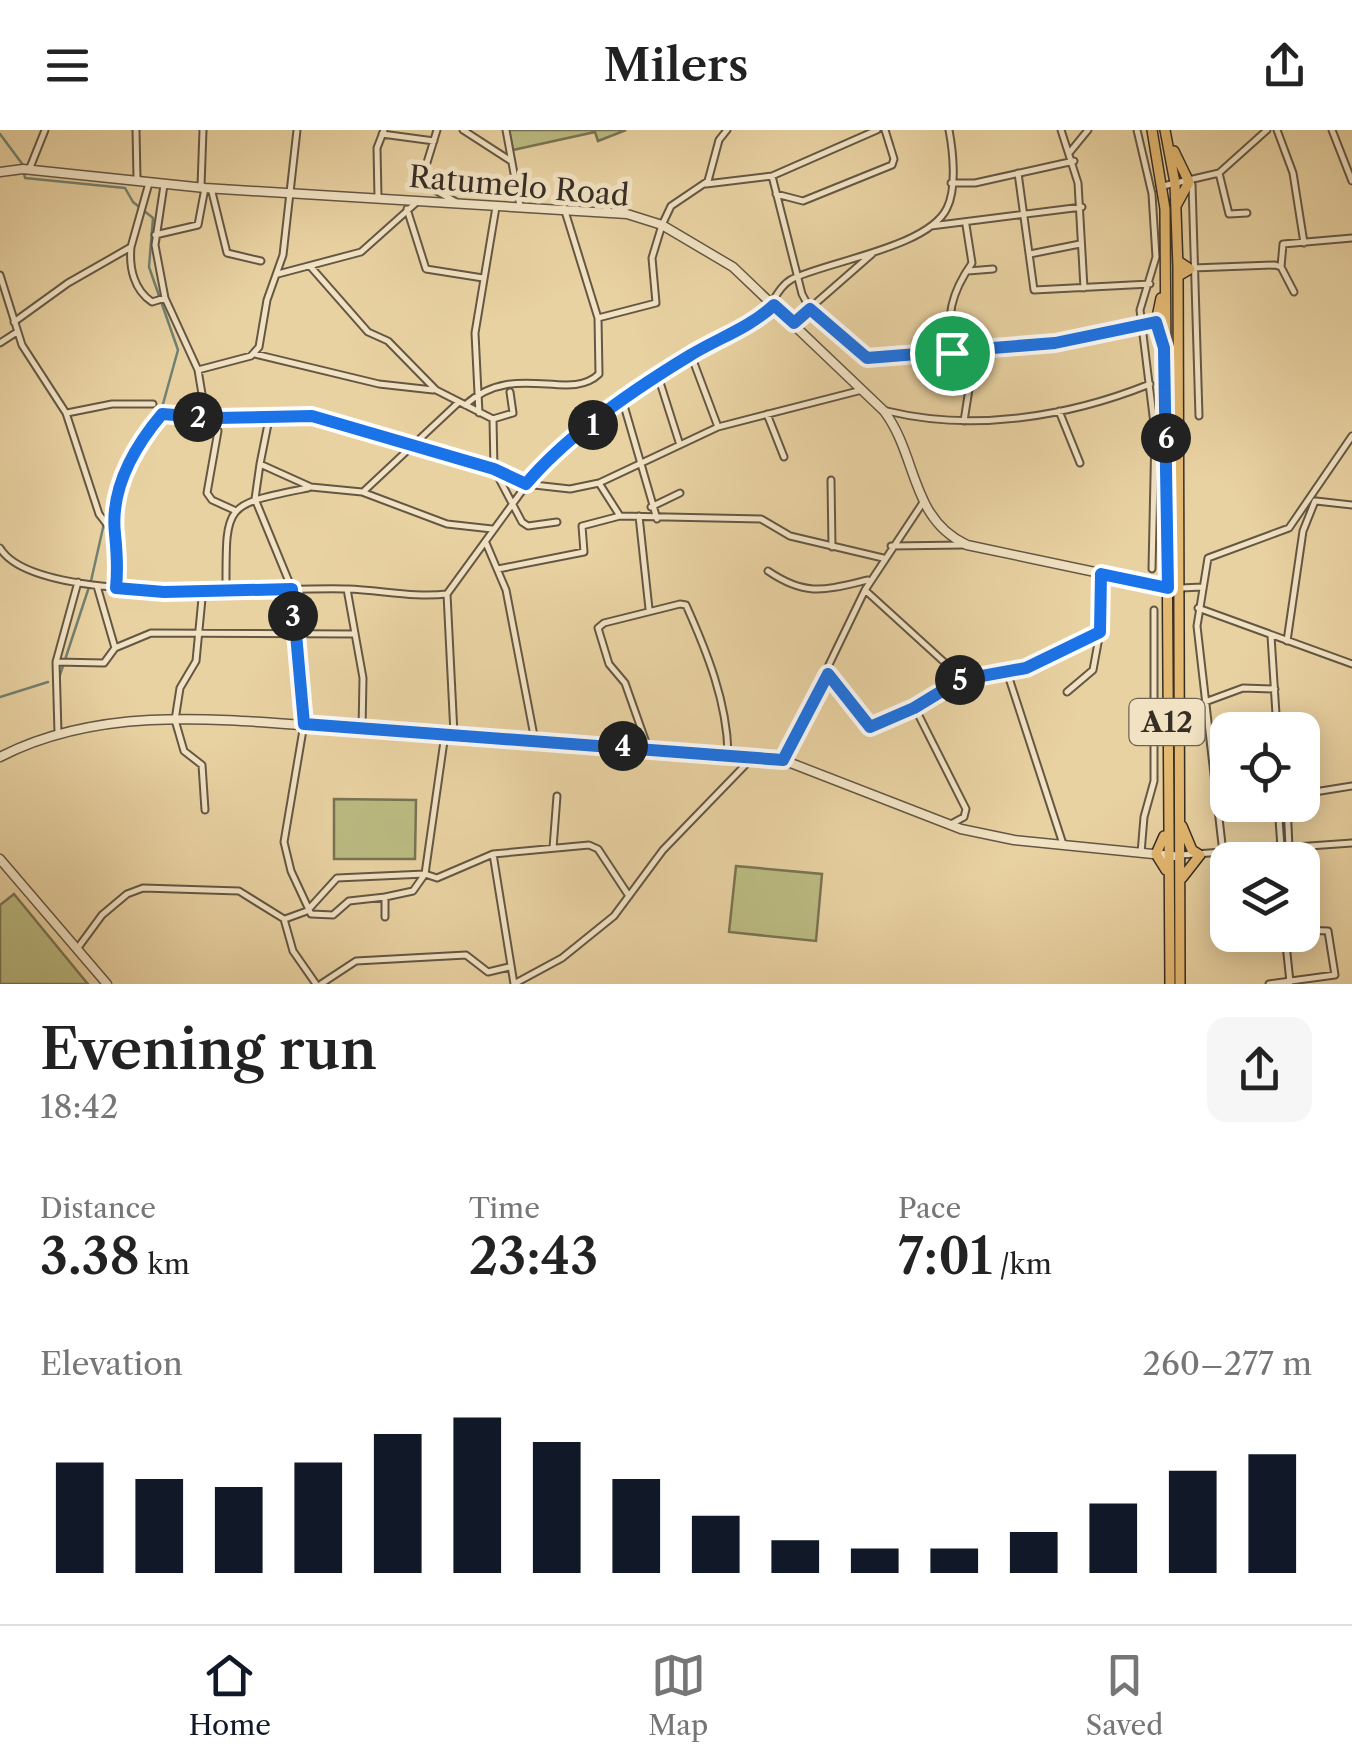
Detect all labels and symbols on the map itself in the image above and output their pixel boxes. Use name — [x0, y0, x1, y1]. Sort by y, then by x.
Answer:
street label: Ratumelo Road — [407, 158, 631, 214]
pin — [910, 311, 995, 396]
pin: 2 — [173, 392, 223, 442]
pin: 1 — [568, 400, 618, 450]
pin: 6 — [1141, 413, 1191, 463]
pin: 3 — [268, 591, 318, 641]
pin: 5 — [935, 655, 985, 705]
road number: A12 — [1130, 699, 1204, 745]
pin: 4 — [598, 721, 648, 771]

